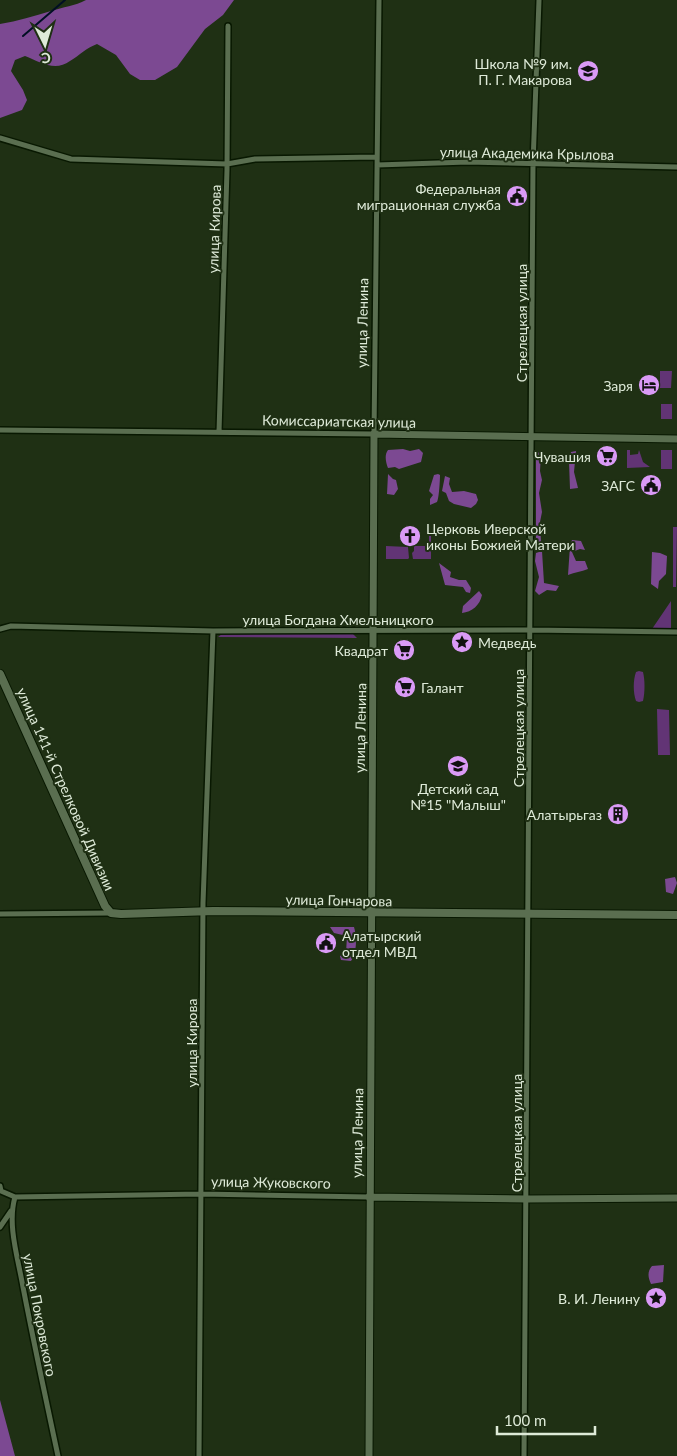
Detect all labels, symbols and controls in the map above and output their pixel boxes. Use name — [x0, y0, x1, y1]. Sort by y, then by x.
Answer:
north arrow — [20, 20, 70, 70]
text: С — [40, 50, 52, 67]
place label: Школа №9 им. П. Г. Макарова — [474, 55, 572, 88]
school or university icon: Школа №9 им. П. Г. Макарова — [576, 59, 600, 83]
street label: улица Академика Крылова — [440, 143, 614, 163]
place label: Федеральная миграционная служба — [357, 180, 501, 213]
street label: улица Кирова — [204, 184, 224, 274]
public building icon: Федеральная миграционная служба — [505, 184, 529, 208]
street label: Стрелецкая улица — [513, 264, 530, 382]
street label: улица Ленина — [353, 278, 371, 368]
hotel icon: Заря — [637, 373, 661, 397]
place label: Заря — [603, 377, 633, 394]
street label: Комиссариатская улица — [262, 411, 416, 431]
supermarket icon: Чувашия — [595, 444, 619, 468]
place label: Чувашия — [534, 448, 591, 465]
public building icon: ЗАГС — [639, 473, 663, 497]
place label: ЗАГС — [601, 477, 636, 494]
place label: Церковь Иверской иконы Божией Матери — [426, 520, 575, 553]
church icon: Церковь Иверской иконы Божией Матери — [398, 524, 422, 548]
street label: улица Богдана Хмельницкого — [242, 611, 434, 628]
place icon: Медведь — [450, 630, 474, 654]
place label: Медведь — [478, 634, 537, 651]
supermarket icon: Квадрат — [392, 638, 416, 662]
place label: Квадрат — [334, 642, 388, 659]
street label: Стрелецкая улица — [510, 669, 527, 787]
supermarket icon: Галант — [393, 675, 417, 699]
place label: Галант — [421, 679, 464, 696]
street label: улица Ленина — [351, 683, 369, 773]
street label: улица 141-й Стрелковой Дивизии — [13, 685, 119, 893]
school or university icon: Детский сад №15 "Малыш" — [446, 754, 470, 778]
place label: Детский сад №15 "Малыш" — [410, 780, 506, 813]
building icon: Алатырьгаз — [606, 802, 630, 826]
place label: Алатырьгаз — [527, 806, 602, 823]
street label: улица Гончарова — [286, 891, 392, 909]
place label: Алатырский отдел МВД — [342, 927, 422, 960]
public building icon: Алатырский отдел МВД — [314, 931, 338, 955]
street label: улица Кирова — [183, 999, 200, 1087]
street label: Стрелецкая улица — [508, 1074, 525, 1192]
street label: улица Ленина — [348, 1088, 366, 1178]
street label: улица Жуковского — [211, 1172, 331, 1192]
street label: улица Покровского — [20, 1252, 60, 1378]
place icon: В. И. Ленину — [644, 1286, 668, 1310]
place label: В. И. Ленину — [558, 1290, 641, 1307]
scale bar — [497, 1404, 594, 1436]
text: 100 m — [504, 1411, 546, 1429]

